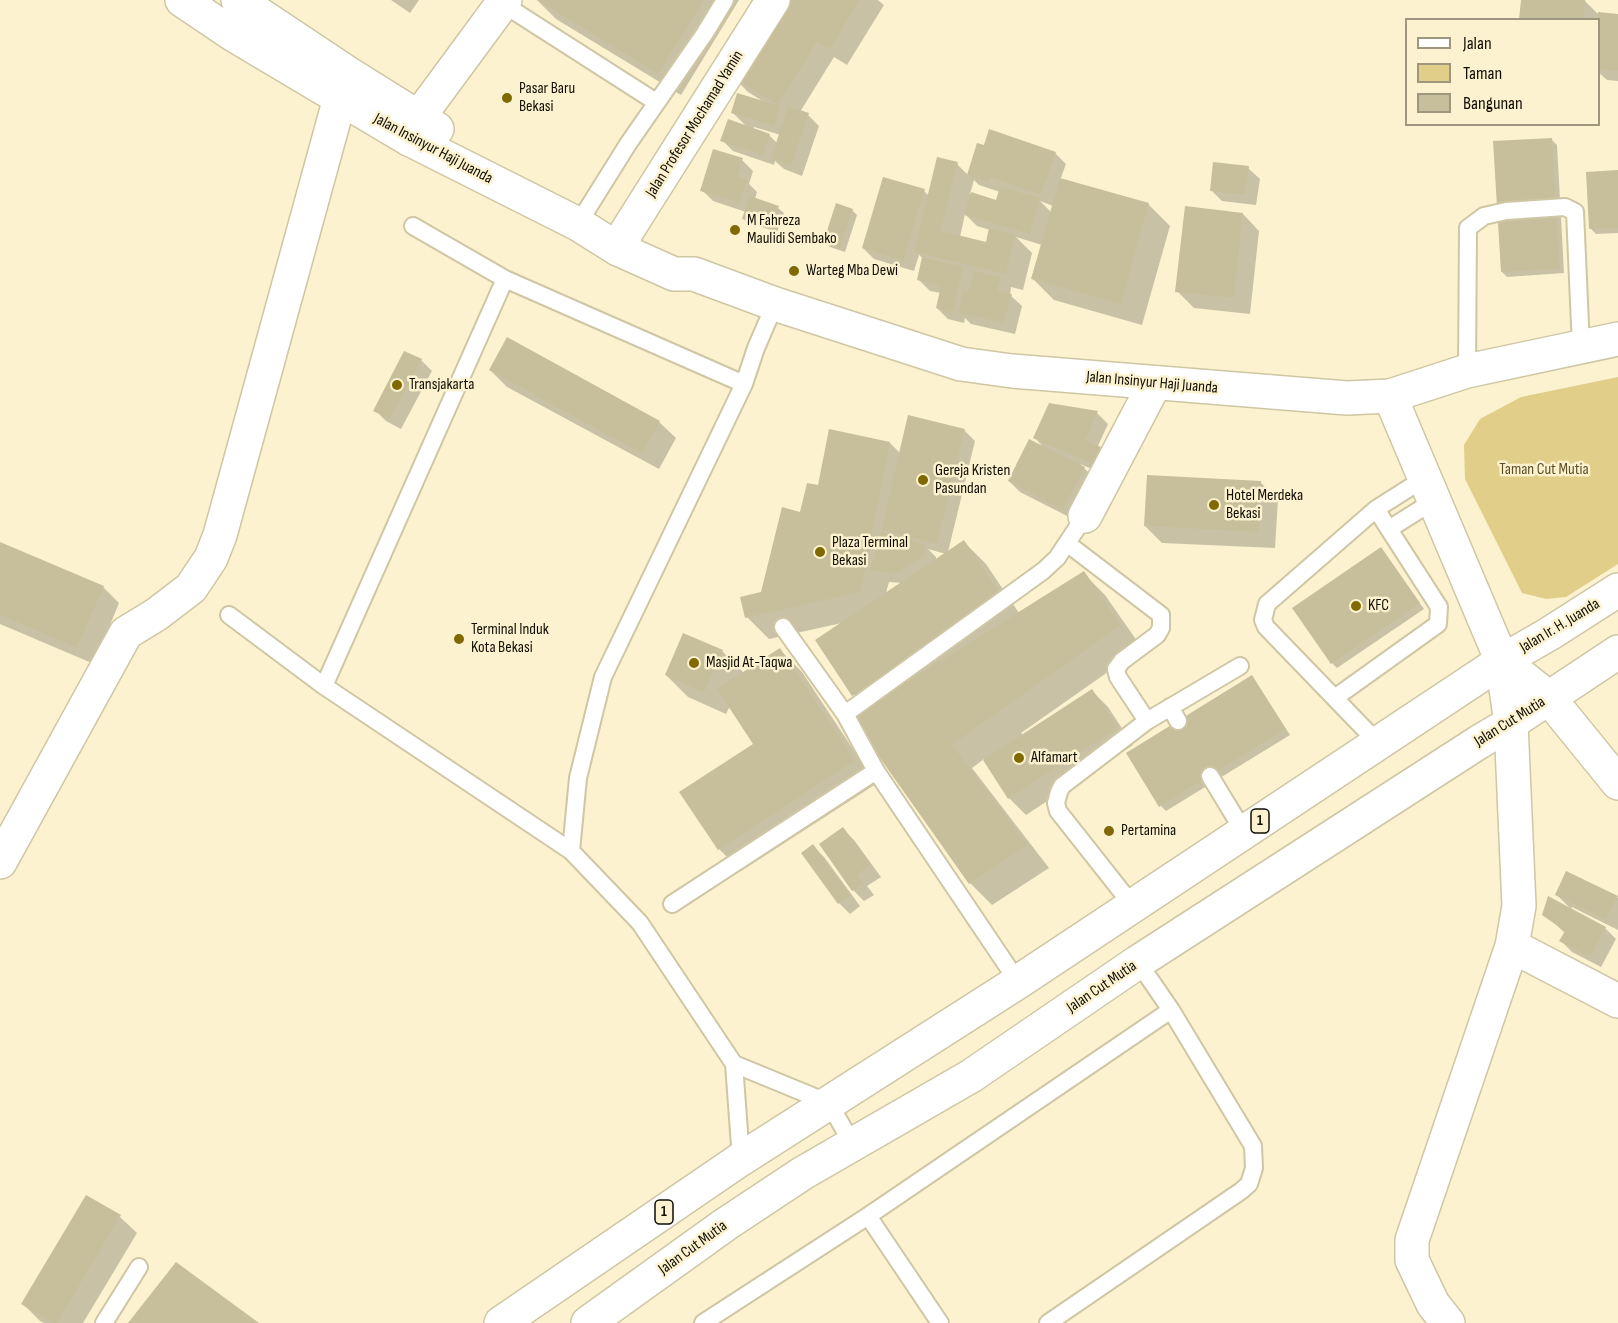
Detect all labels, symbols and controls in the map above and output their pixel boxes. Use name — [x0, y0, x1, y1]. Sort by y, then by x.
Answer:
legend — [1405, 18, 1600, 126]
text: Jalan — [1463, 33, 1492, 54]
street label: Jalan Profesor Mochamad Yamin — [642, 47, 748, 201]
text: Taman — [1463, 63, 1502, 84]
place label: Pasar Baru Bekasi — [519, 79, 575, 117]
marker: Pasar Baru Bekasi — [500, 91, 514, 105]
text: Bangunan — [1463, 93, 1523, 114]
street label: Jalan Insinyur Haji Juanda — [370, 110, 496, 188]
place label: M Fahreza Maulidi Sembako — [747, 211, 837, 249]
marker: M Fahreza Maulidi Sembako — [728, 223, 742, 237]
place label: Warteg Mba Dewi — [806, 261, 898, 281]
marker: Warteg Mba Dewi — [787, 264, 801, 278]
street label: Jalan Insinyur Haji Juanda — [1085, 368, 1219, 398]
place label: Transjakarta — [409, 375, 474, 395]
marker: Transjakarta — [390, 378, 404, 392]
park label: Taman Cut Mutia — [1499, 460, 1589, 480]
place label: Gereja Kristen Pasundan — [935, 461, 1010, 499]
marker: Gereja Kristen Pasundan — [916, 473, 930, 487]
place label: Hotel Merdeka Bekasi — [1226, 486, 1303, 524]
marker: Hotel Merdeka Bekasi — [1207, 498, 1221, 512]
place label: Plaza Terminal Bekasi — [832, 533, 908, 571]
marker: Plaza Terminal Bekasi — [813, 545, 827, 559]
street label: Jalan Ir. H. Juanda — [1517, 595, 1603, 657]
place label: KFC — [1368, 596, 1389, 616]
marker: KFC — [1349, 599, 1363, 613]
place label: Terminal Induk Kota Bekasi — [471, 620, 549, 658]
marker: Terminal Induk Kota Bekasi — [452, 632, 466, 646]
place label: Masjid At-Taqwa — [706, 653, 793, 673]
marker: Masjid At-Taqwa — [687, 656, 701, 670]
street label: Jalan Cut Mutia — [1471, 693, 1549, 751]
place label: Alfamart — [1031, 748, 1078, 768]
marker: Alfamart — [1012, 751, 1026, 765]
road number: 1 — [1251, 809, 1269, 833]
place label: Pertamina — [1121, 821, 1176, 841]
marker: Pertamina — [1102, 824, 1116, 838]
street label: Jalan Cut Mutia — [1063, 957, 1141, 1017]
road number: 1 — [655, 1200, 673, 1224]
street label: Jalan Cut Mutia — [655, 1217, 731, 1279]

